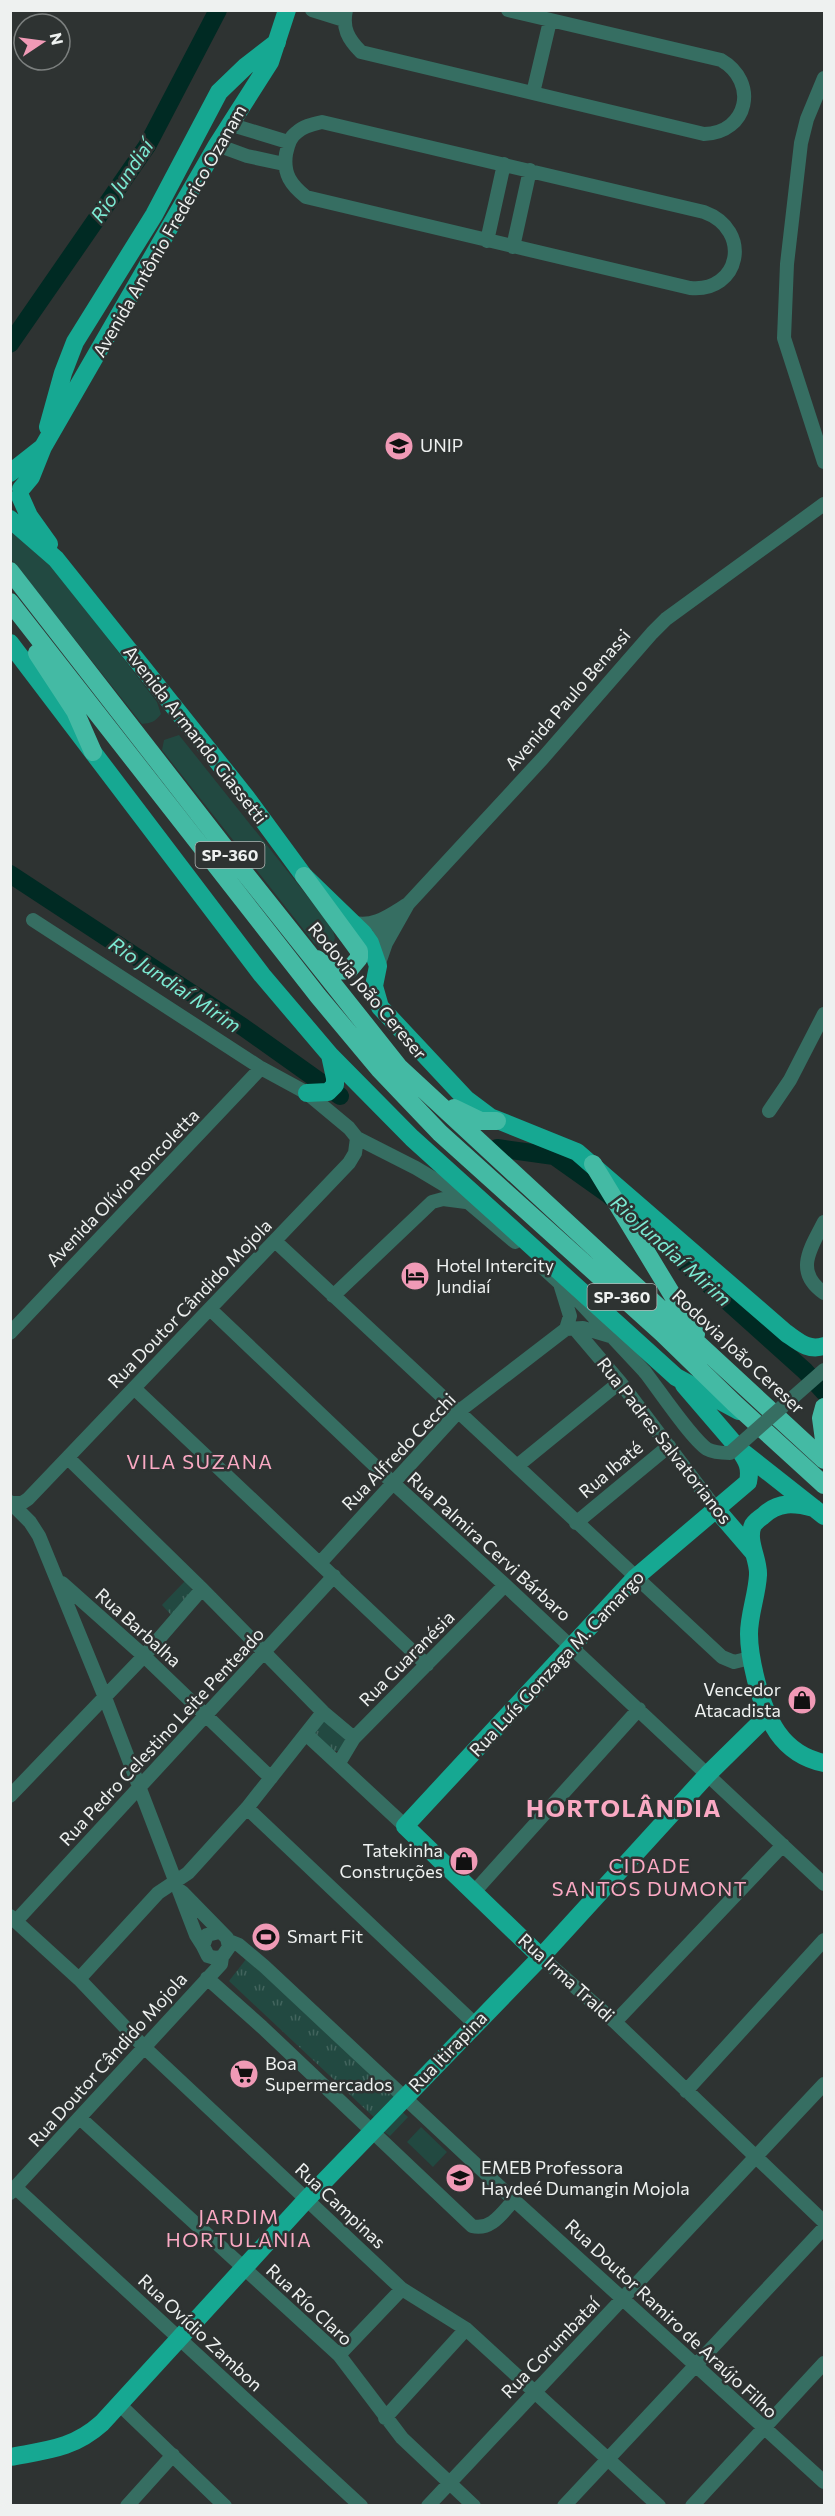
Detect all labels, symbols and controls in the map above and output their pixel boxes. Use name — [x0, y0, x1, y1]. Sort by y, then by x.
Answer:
north arrow — [12, 12, 72, 72]
text: N — [46, 31, 68, 46]
street label: Avenida Antônio Frederico Ozanam — [88, 100, 251, 361]
water label: Rio Jundiaí — [85, 132, 159, 227]
school or university icon: UNIP — [383, 430, 415, 462]
place label: UNIP — [420, 434, 463, 456]
street label: Avenida Paulo Benassi — [500, 624, 634, 774]
street label: Avenida Armando Giassetti — [119, 641, 272, 828]
road number: SP-360 — [196, 842, 264, 868]
street label: Rodovia João Cereser — [304, 917, 432, 1063]
water label: Rio Jundiaí Mirim — [105, 931, 246, 1037]
street label: Avenida Olívio Roncoletta — [41, 1104, 203, 1271]
water label: Rio Jundiaí Mirim — [607, 1190, 737, 1311]
street label: Rua Doutor Cândido Mojola — [103, 1214, 276, 1392]
place label: Hotel Intercity Jundiaí — [436, 1254, 554, 1297]
hotel icon: Hotel Intercity Jundiaí — [399, 1260, 431, 1292]
road number: SP-360 — [588, 1284, 656, 1310]
street label: Rodovia João Cereser — [668, 1284, 809, 1418]
street label: Rua Padres Salvatorianos — [593, 1353, 737, 1528]
street label: Rua Alfredo Cecchi — [337, 1388, 460, 1515]
street label: Rua Ibaté — [574, 1436, 647, 1502]
district label: VILA SUZANA — [126, 1449, 274, 1473]
street label: Rua Palmira Cervi Bárbaro — [403, 1467, 576, 1626]
street label: Rua Luís Gonzaga M. Camargo — [464, 1566, 648, 1761]
street label: Rua Barbalha — [91, 1583, 186, 1671]
street label: Rua Guaranésia — [354, 1606, 459, 1711]
street label: Rua Pedro Celestino Leite Penteado — [54, 1623, 268, 1850]
place label: Vencedor Atacadista — [694, 1678, 781, 1721]
shop icon: Vencedor Atacadista — [786, 1684, 818, 1716]
district label: HORTOLÂNDIA — [526, 1793, 722, 1822]
place label: Tatekinha Construções — [339, 1839, 443, 1882]
shop icon: Tatekinha Construções — [448, 1845, 480, 1877]
district label: CIDADE SANTOS DUMONT — [552, 1853, 748, 1900]
sports icon: Smart Fit — [250, 1921, 282, 1953]
place label: Smart Fit — [287, 1925, 363, 1947]
street label: Rua Irma Traldi — [514, 1928, 619, 2026]
street label: Rua Doutor Cândido Mojola — [23, 1968, 191, 2151]
street label: Rua Itirapina — [403, 2006, 491, 2096]
place label: Boa Supermercados — [265, 2052, 393, 2095]
supermarket icon: Boa Supermercados — [228, 2058, 260, 2090]
place label: EMEB Professora Haydeé Dumangin Mojola — [481, 2156, 690, 2199]
street label: Rua Campinas — [291, 2158, 390, 2253]
school or university icon: EMEB Professora Haydeé Dumangin Mojola — [444, 2162, 476, 2194]
district label: JARDIM HORTULANIA — [166, 2204, 312, 2251]
street label: Rua Doutor Ramiro de Araújo Filho — [561, 2214, 782, 2422]
street label: Rua Río Claro — [262, 2259, 357, 2350]
street label: Rua Ovídio Zambon — [134, 2269, 267, 2395]
street label: Rua Corumbataí — [496, 2291, 605, 2403]

